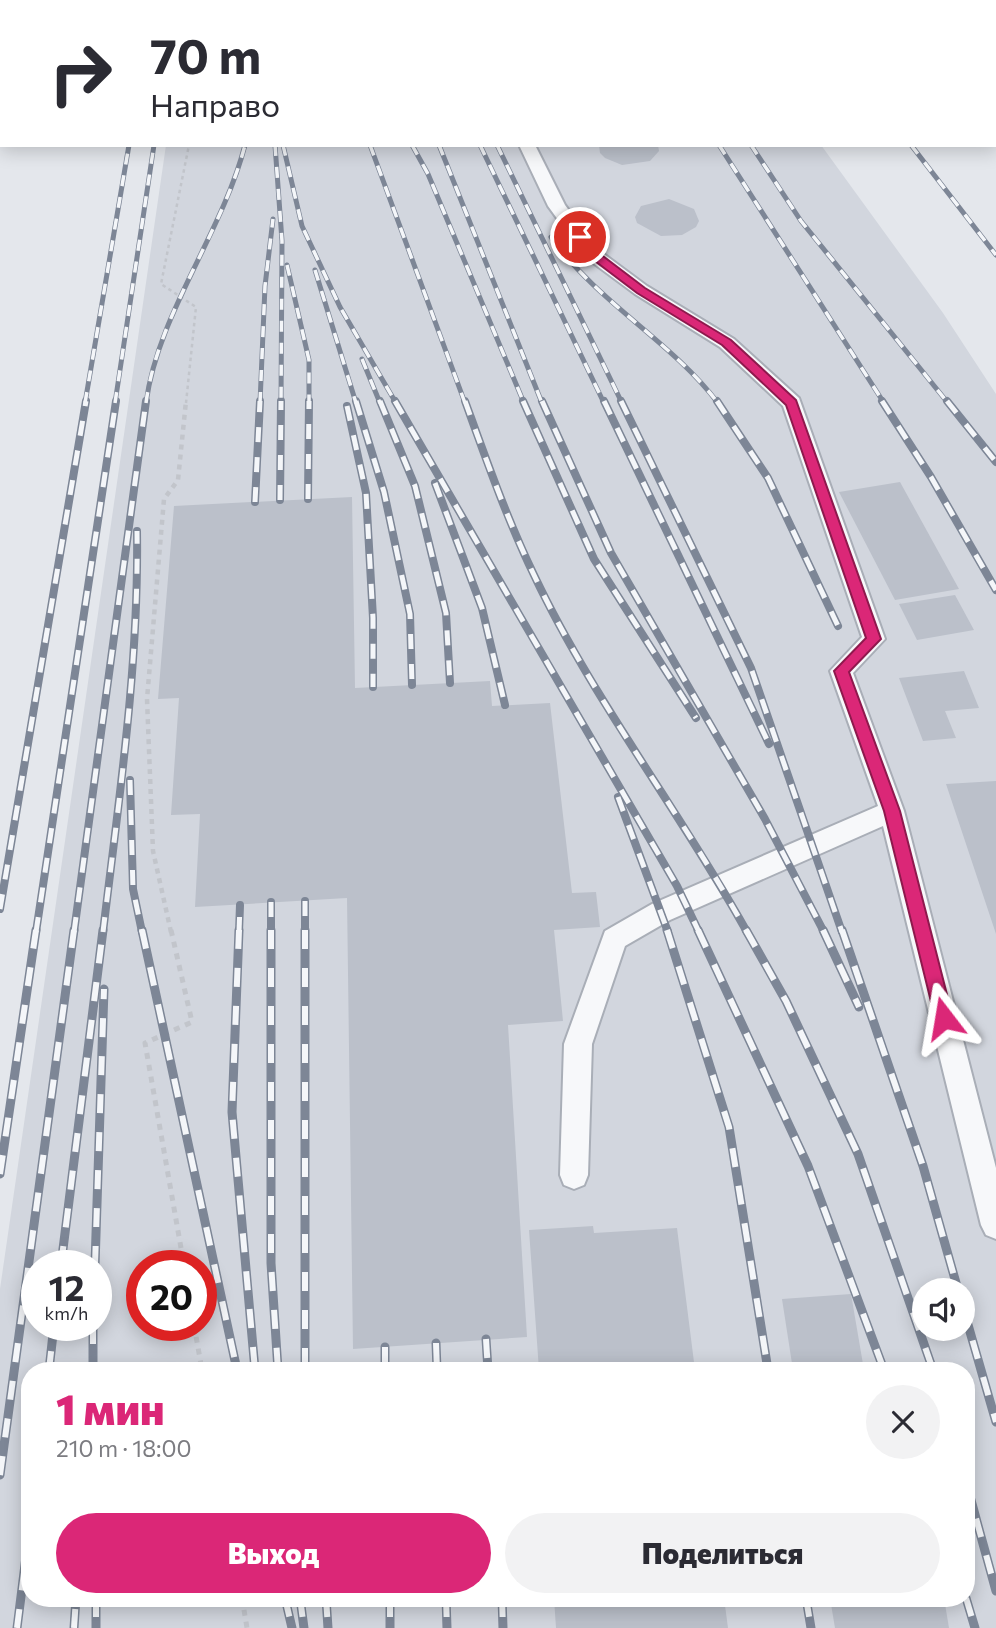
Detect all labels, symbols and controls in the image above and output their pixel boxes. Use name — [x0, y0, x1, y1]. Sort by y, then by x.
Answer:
text: 70 m — [150, 24, 261, 84]
icon: right — [35, 28, 126, 119]
text: Направо — [150, 84, 280, 124]
pin — [550, 207, 610, 267]
icon: arrive — [561, 218, 599, 256]
position arrow — [907, 981, 981, 1055]
speed limit sign: 20 — [126, 1250, 217, 1341]
text: 12 — [49, 1265, 84, 1308]
map controls — [912, 1278, 975, 1341]
button: sound — [912, 1278, 975, 1341]
text: km/h — [45, 1302, 88, 1324]
text: 1 мин — [56, 1382, 165, 1434]
button: close — [866, 1385, 940, 1459]
text: 210 m · 18:00 — [56, 1434, 192, 1462]
button: Выход — [56, 1513, 491, 1593]
button: Поделиться — [505, 1513, 940, 1593]

